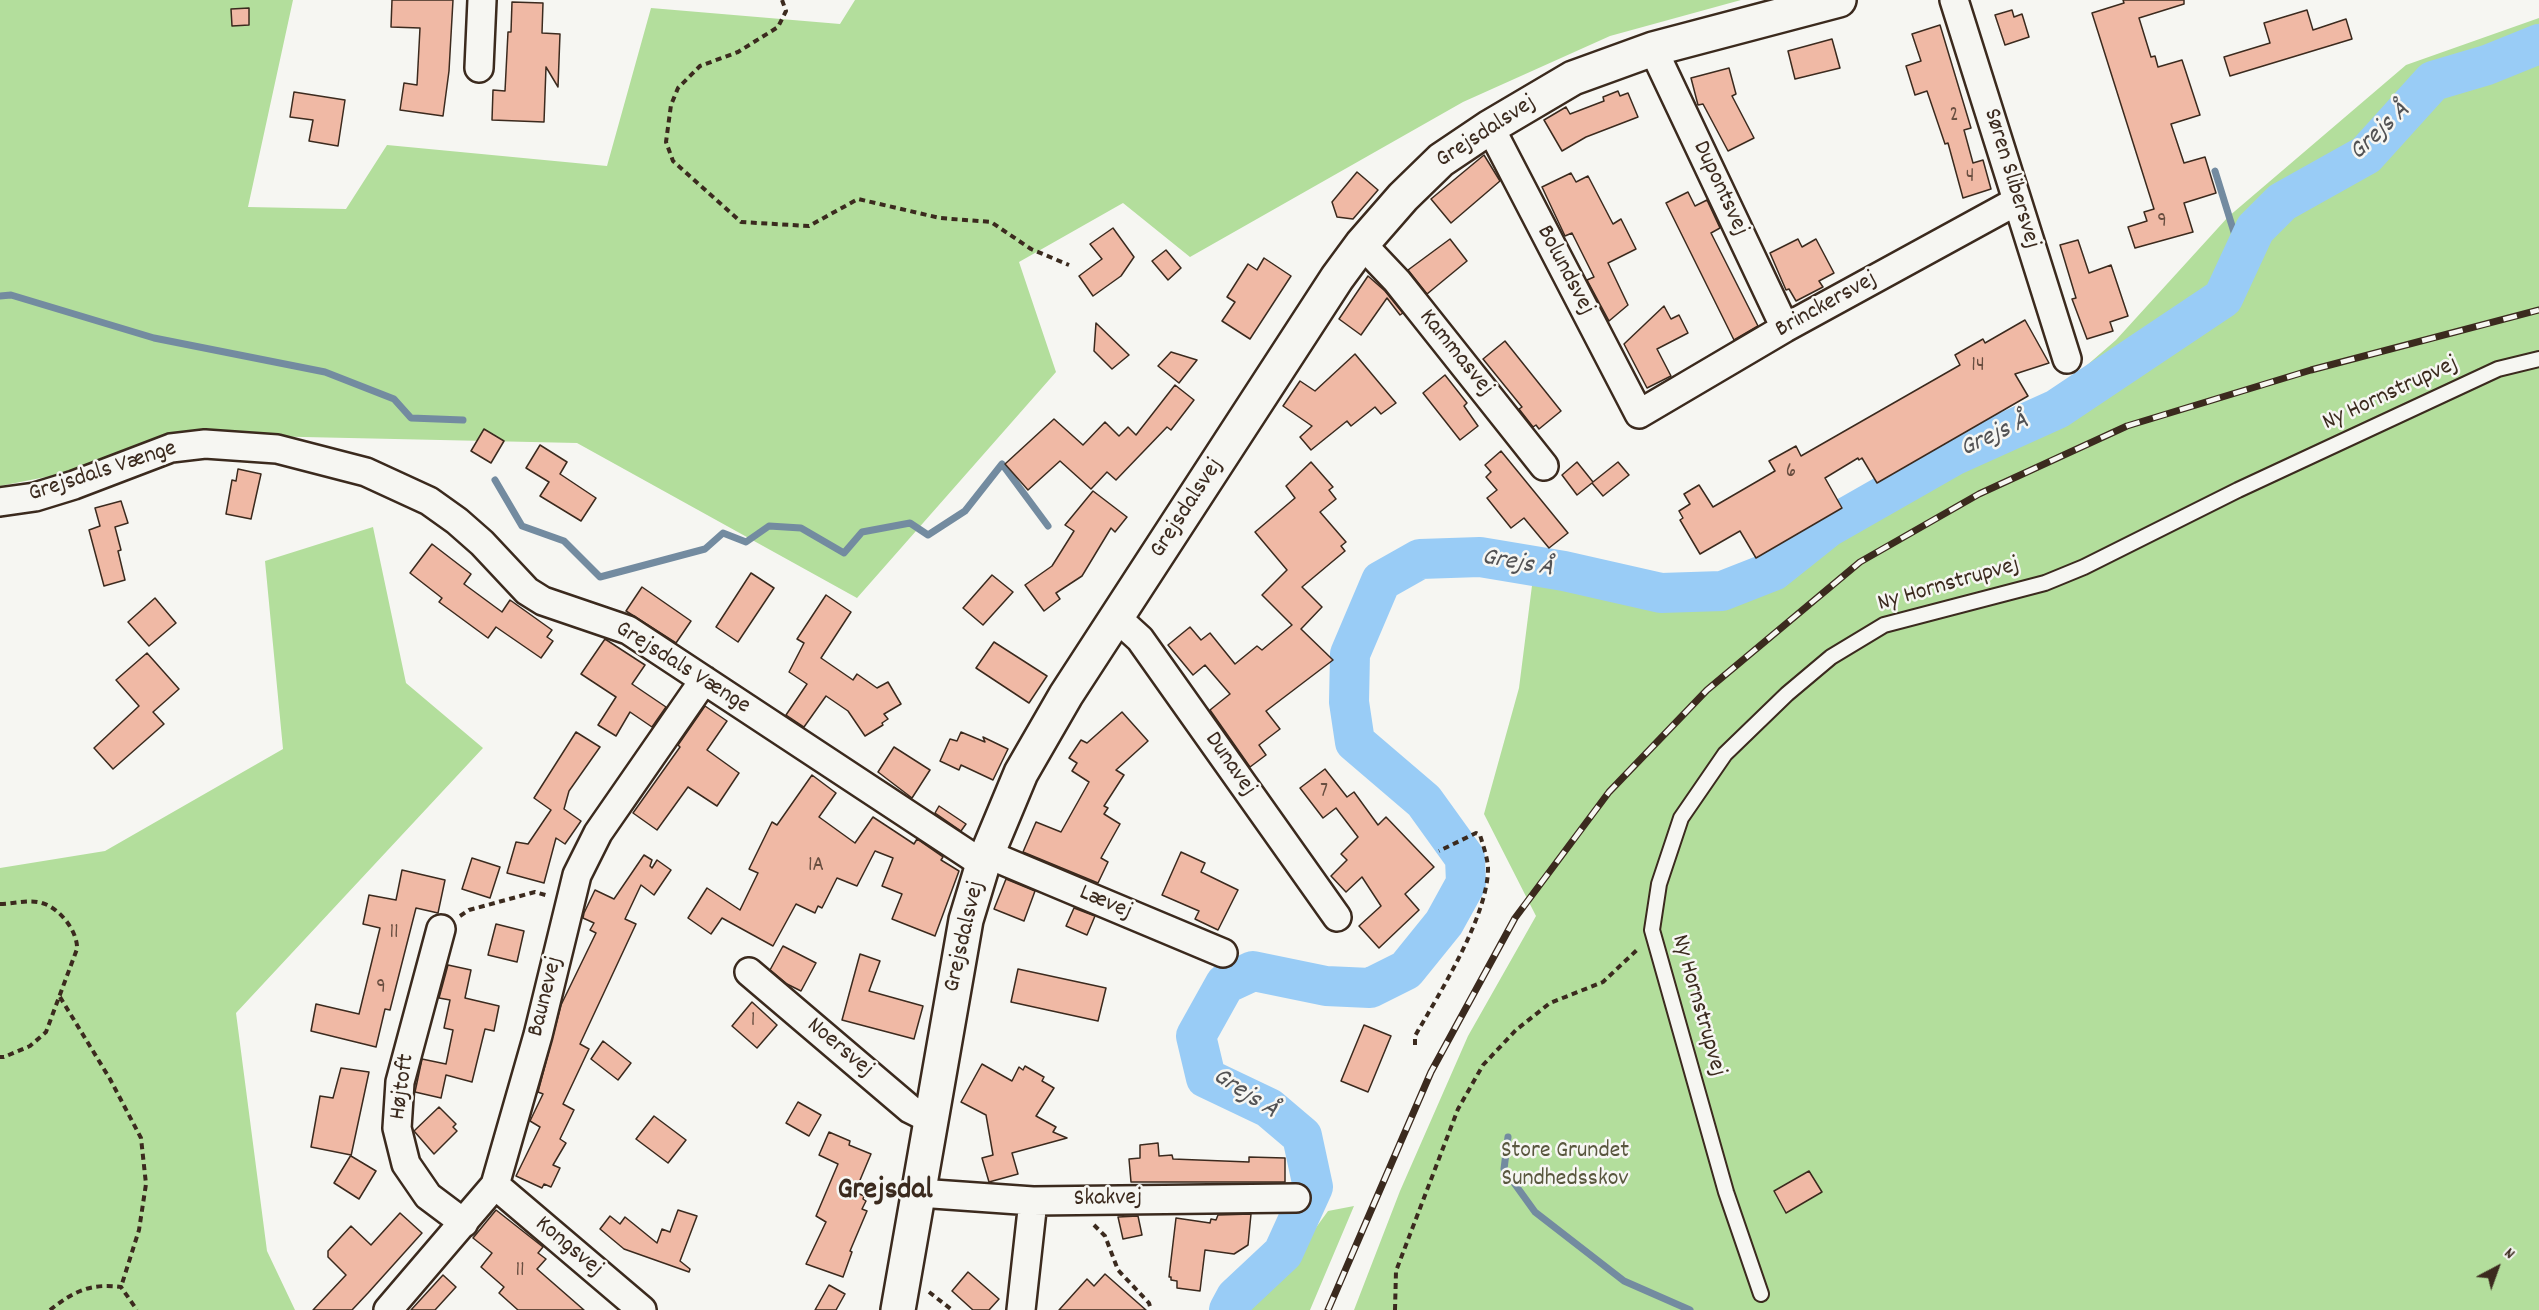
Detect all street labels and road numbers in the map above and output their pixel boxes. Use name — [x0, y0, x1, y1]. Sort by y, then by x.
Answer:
street label: Grejsdalsvej — [1432, 90, 1542, 176]
street label: Søren Slibersvej — [1975, 106, 2045, 252]
street label: Dupontsvej — [1685, 137, 1753, 241]
street label: Bolundsvej — [1528, 221, 1600, 321]
street label: Brinckersvej — [1771, 266, 1883, 346]
street label: Kammasvej — [1411, 305, 1499, 403]
street label: Ny Hornstrupvej — [2319, 351, 2463, 439]
street label: Grejsdals Vænge — [25, 436, 181, 510]
street label: Grejsdalsvej — [1145, 454, 1231, 564]
street label: Ny Hornstrupvej — [1875, 552, 2023, 620]
street label: Grejsdals Vænge — [609, 616, 755, 722]
street label: Dunavej — [1197, 727, 1261, 803]
street label: Grejsdalsvej — [939, 879, 993, 995]
street label: Lævej — [1074, 880, 1136, 928]
street label: Ny Hornstrupvej — [1663, 932, 1731, 1080]
street label: Baunevej — [523, 954, 571, 1040]
street label: Noersvej — [800, 1013, 878, 1085]
street label: Højtoft — [385, 1052, 423, 1122]
street label: Skakvej — [1074, 1185, 1142, 1215]
street label: Kongsvej — [528, 1211, 608, 1285]

